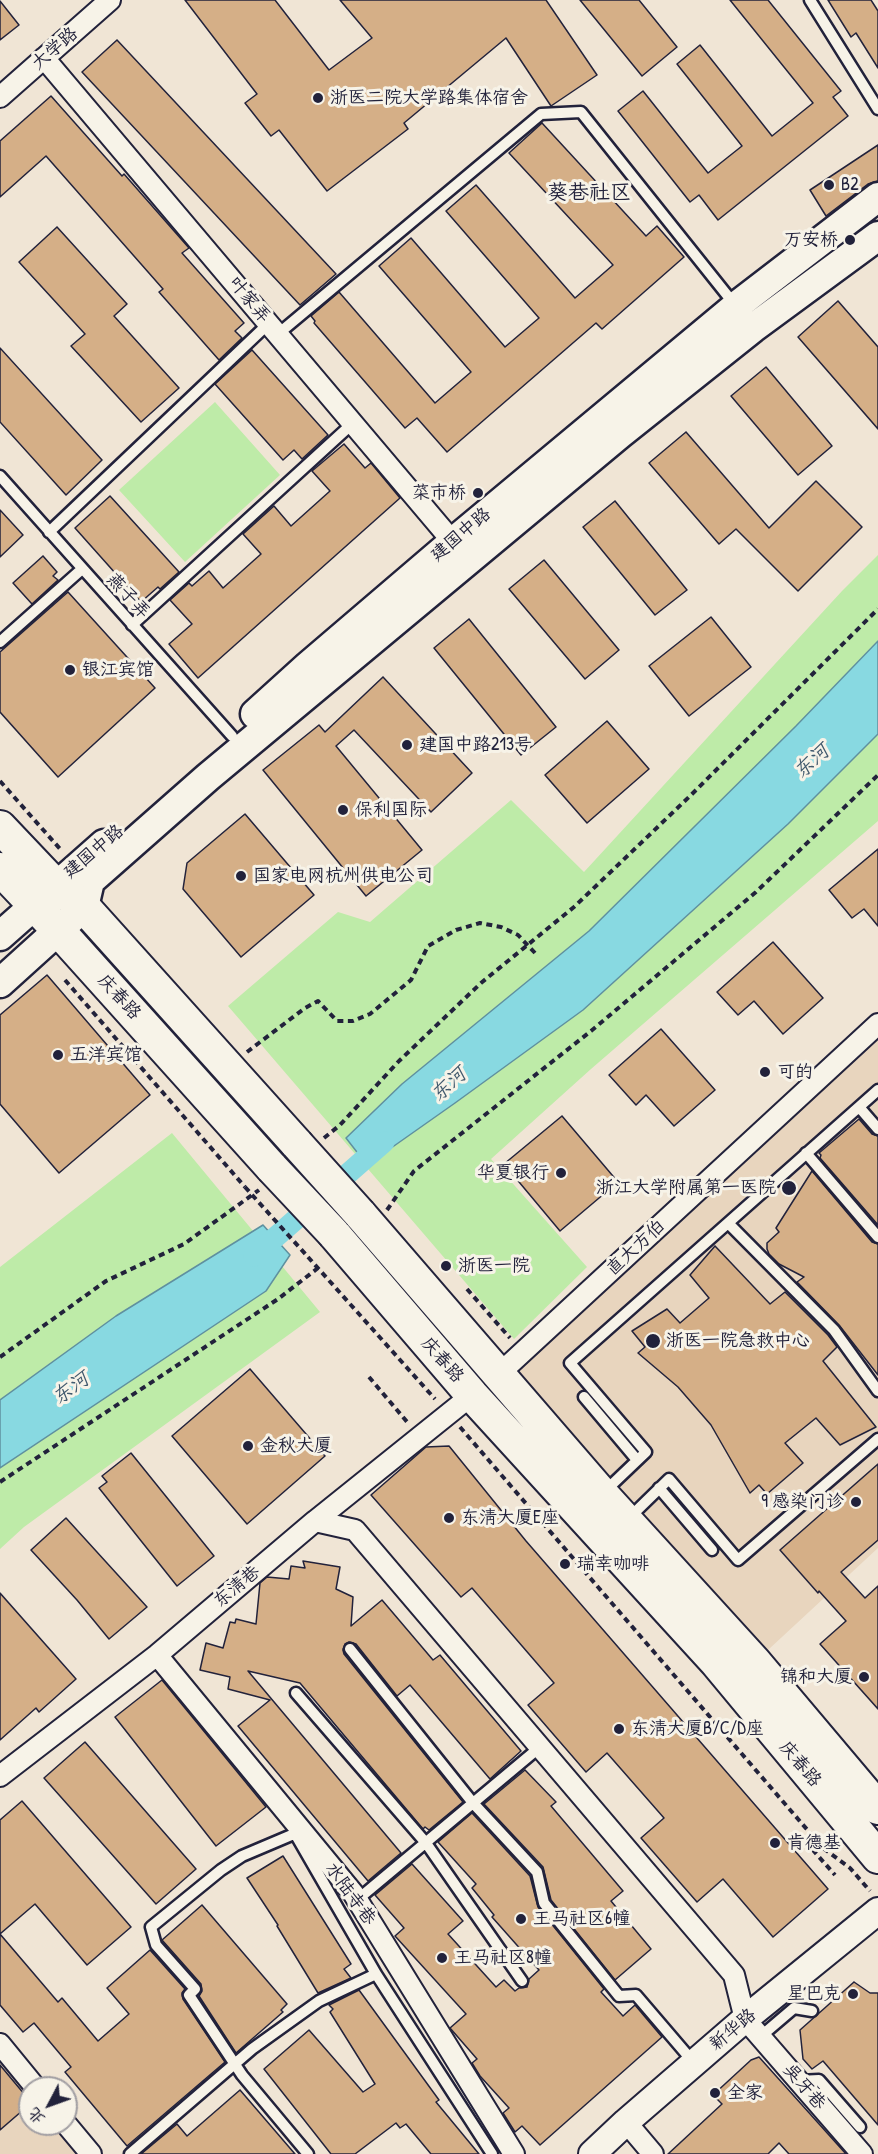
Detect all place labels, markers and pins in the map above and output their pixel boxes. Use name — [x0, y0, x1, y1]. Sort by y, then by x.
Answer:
place label: 浙医二院大学路集体宿舍 — [330, 87, 528, 109]
marker: 浙医二院大学路集体宿舍 — [311, 91, 325, 105]
place label: B2 — [841, 174, 859, 196]
marker: B2 — [822, 178, 836, 192]
place label: 万安桥 — [784, 229, 838, 251]
marker: 万安桥 — [843, 233, 857, 247]
place label: 菜市桥 — [412, 482, 466, 504]
marker: 菜市桥 — [471, 486, 485, 500]
place label: 银江宾馆 — [82, 659, 154, 681]
marker: 银江宾馆 — [63, 663, 77, 677]
place label: 建国中路213号 — [419, 734, 532, 756]
marker: 建国中路213号 — [400, 738, 414, 752]
place label: 保利国际 — [355, 799, 427, 821]
marker: 保利国际 — [336, 803, 350, 817]
place label: 国家电网杭州供电公司 — [253, 865, 433, 887]
marker: 国家电网杭州供电公司 — [234, 869, 248, 883]
place label: 五洋宾馆 — [70, 1044, 142, 1066]
marker: 五洋宾馆 — [51, 1048, 65, 1062]
place label: 可的 — [777, 1061, 813, 1083]
marker: 可的 — [758, 1065, 772, 1079]
place label: 华夏银行 — [477, 1162, 549, 1184]
marker: 华夏银行 — [554, 1166, 568, 1180]
place label: 浙江大学附属第一医院 — [596, 1177, 776, 1199]
marker: 浙江大学附属第一医院 — [780, 1179, 798, 1197]
place label: 浙医一院 — [458, 1255, 530, 1277]
marker: 浙医一院 — [439, 1259, 453, 1273]
place label: 浙医一院急救中心 — [666, 1330, 810, 1352]
marker: 浙医一院急救中心 — [644, 1332, 662, 1350]
place label: 金秋大厦 — [260, 1435, 332, 1457]
marker: 金秋大厦 — [241, 1439, 255, 1453]
place label: 9 感染门诊 — [761, 1491, 844, 1513]
marker: 9 感染门诊 — [849, 1495, 863, 1509]
place label: 东清大厦E座 — [461, 1507, 559, 1529]
marker: 东清大厦E座 — [442, 1511, 456, 1525]
place label: 瑞幸咖啡 — [577, 1553, 649, 1575]
marker: 瑞幸咖啡 — [558, 1557, 572, 1571]
place label: 锦和大厦 — [780, 1666, 852, 1688]
marker: 锦和大厦 — [857, 1670, 871, 1684]
place label: 东清大厦B/C/D座 — [631, 1718, 764, 1740]
marker: 东清大厦B/C/D座 — [612, 1722, 626, 1736]
place label: 肯德基 — [787, 1832, 841, 1854]
marker: 肯德基 — [768, 1836, 782, 1850]
place label: 王马社区6幢 — [533, 1908, 630, 1930]
marker: 王马社区6幢 — [514, 1912, 528, 1926]
place label: 王马社区8幢 — [454, 1947, 552, 1969]
marker: 王马社区8幢 — [435, 1951, 449, 1965]
place label: 星巴克 — [787, 1983, 841, 2005]
marker: 星巴克 — [846, 1987, 860, 2001]
place label: 全家 — [727, 2082, 763, 2104]
marker: 全家 — [708, 2086, 722, 2100]

